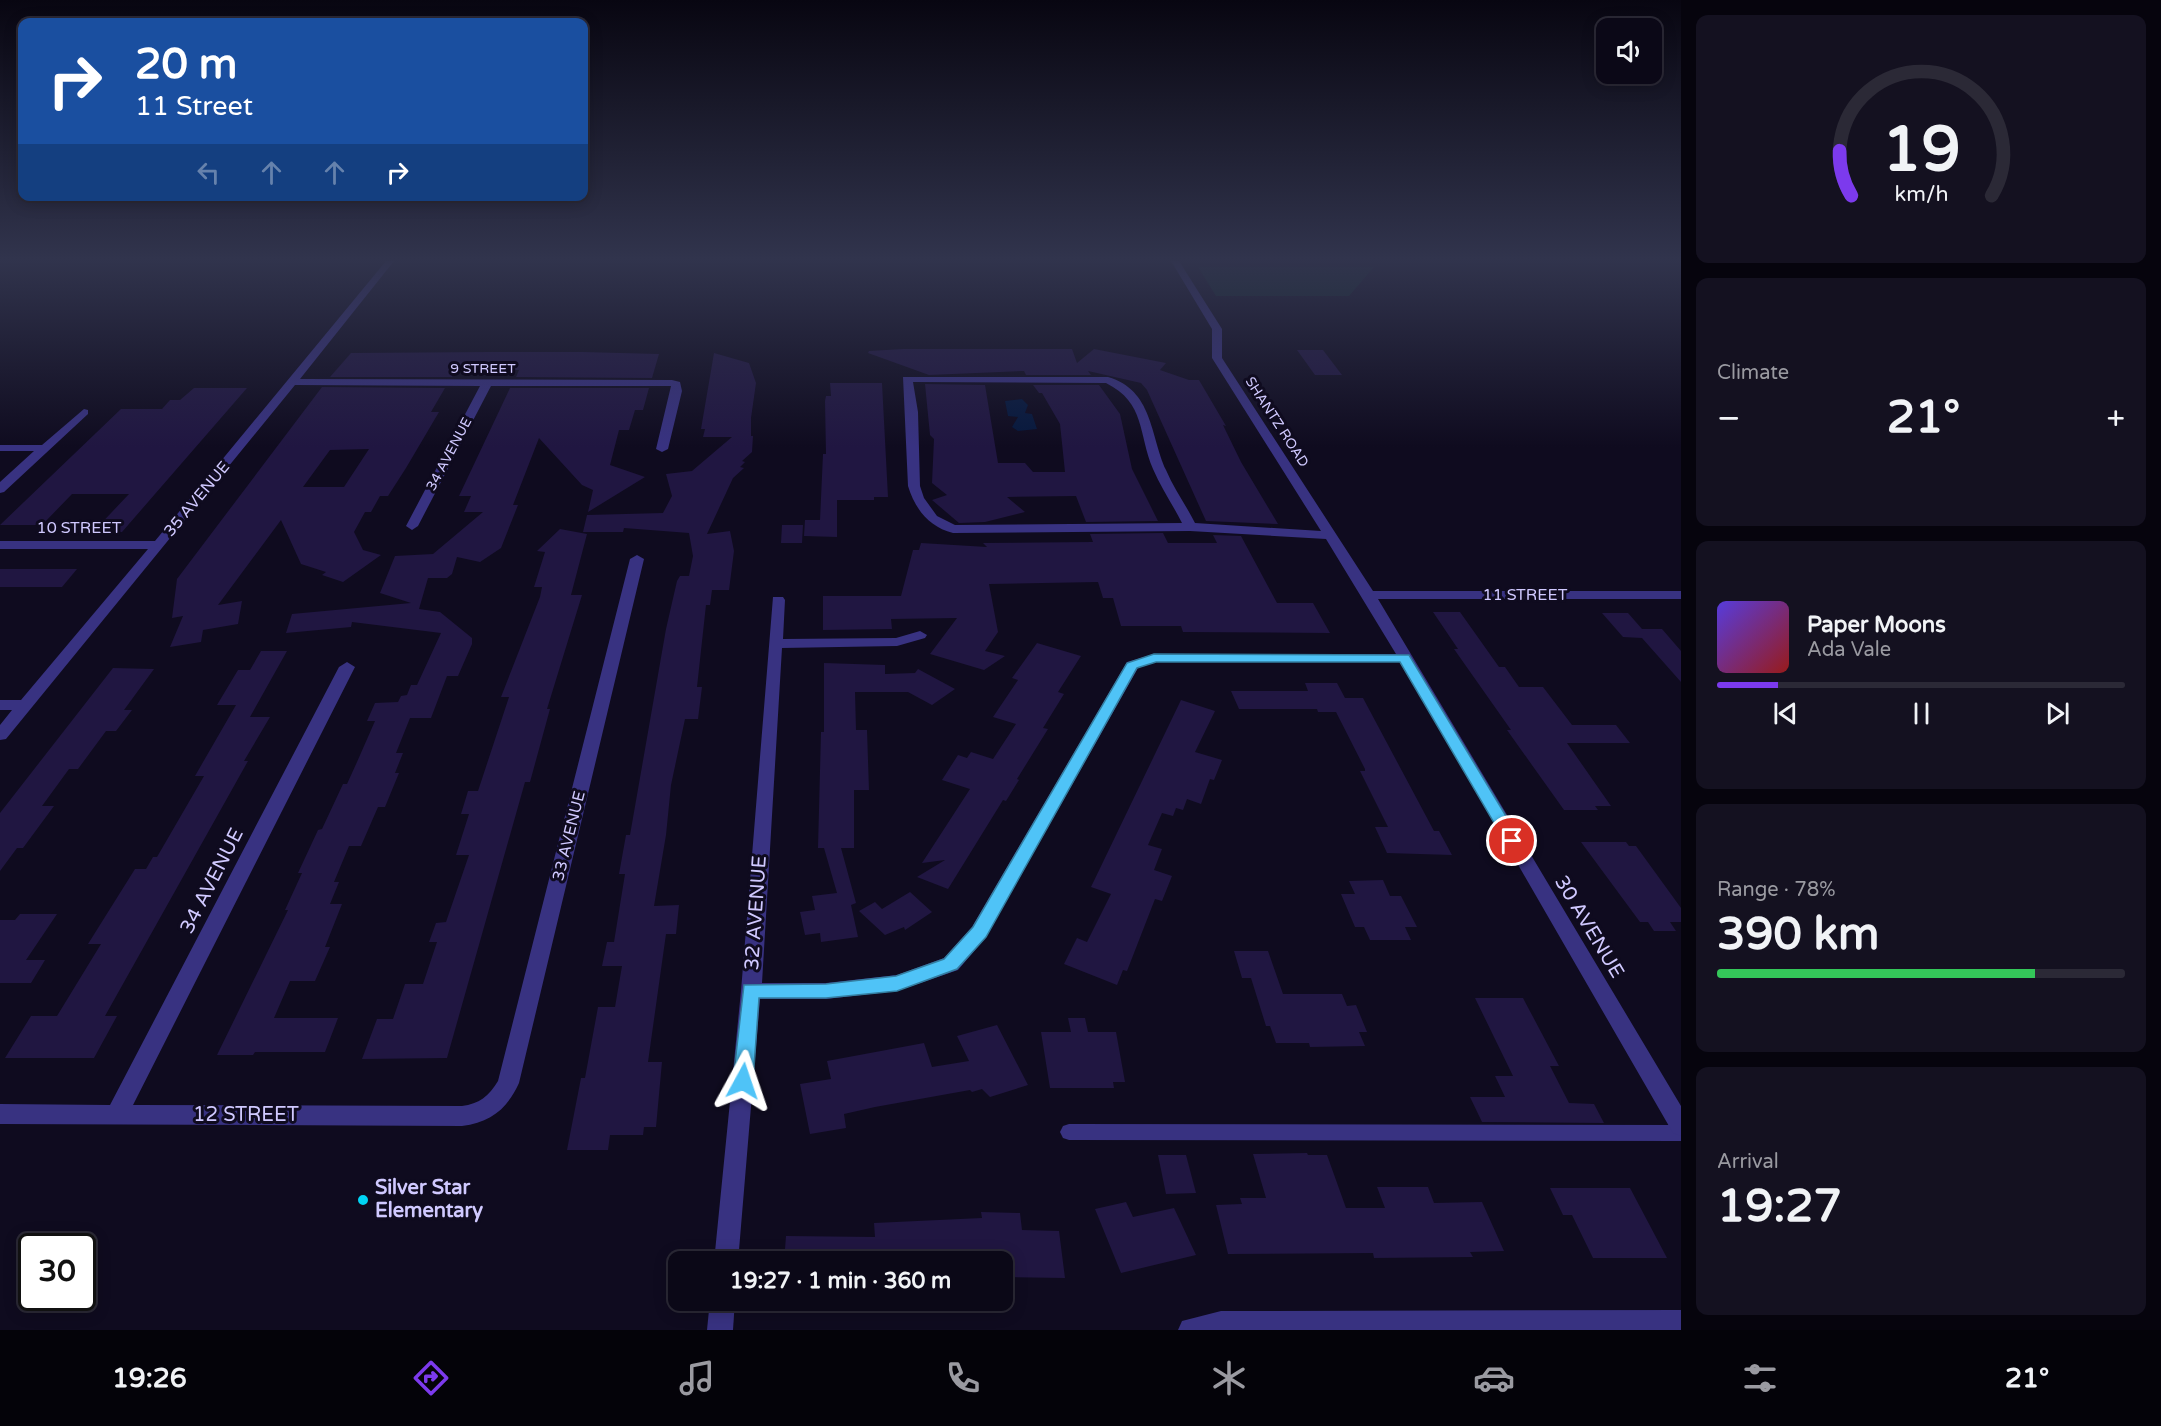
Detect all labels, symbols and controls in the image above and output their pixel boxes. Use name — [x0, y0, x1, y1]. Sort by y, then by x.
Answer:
map controls — [1596, 18, 1662, 84]
button: sound — [1596, 18, 1662, 84]
text: 20 m — [135, 39, 237, 90]
icon: right — [36, 42, 114, 120]
text: 11 Street — [135, 90, 253, 123]
text: 19 — [1882, 113, 1960, 188]
icon: left — [192, 156, 225, 189]
icon: ahead — [255, 156, 288, 189]
icon: ahead — [318, 156, 351, 189]
icon: right — [381, 156, 414, 189]
text: km/h — [1894, 181, 1948, 207]
street label: 9 STREET — [450, 360, 516, 377]
text: Climate — [1717, 361, 1789, 385]
street label: SHANTZ ROAD — [1242, 374, 1312, 470]
text: 21° — [1887, 391, 1960, 445]
text: − — [1717, 399, 1741, 438]
text: + — [2106, 399, 2125, 438]
street label: 34 AVENUE — [423, 414, 475, 494]
street label: 35 AVENUE — [160, 457, 234, 541]
street label: 10 STREET — [37, 518, 122, 538]
street label: 11 STREET — [1483, 585, 1568, 605]
text: Paper Moons — [1807, 612, 1946, 638]
text: Ada Vale — [1807, 638, 1891, 662]
icon: previous — [1769, 697, 1802, 730]
icon: pause — [1905, 697, 1938, 730]
icon: next — [2041, 697, 2074, 730]
street label: 33 AVENUE — [548, 789, 590, 883]
pin — [1486, 815, 1537, 866]
street label: 34 AVENUE — [175, 824, 249, 938]
icon: arrive — [1495, 824, 1528, 857]
street label: 32 AVENUE — [740, 855, 772, 971]
street label: 30 AVENUE — [1549, 872, 1629, 982]
text: Range · 78% — [1717, 878, 1836, 902]
text: 390 km — [1717, 908, 1879, 962]
position arrow — [711, 1049, 775, 1113]
street label: 12 STREET — [193, 1103, 299, 1127]
text: Arrival — [1717, 1150, 1779, 1174]
place label: Silver Star Elementary — [375, 1176, 483, 1223]
text: 19:27 — [1717, 1180, 1842, 1234]
marker: Silver Star Elementary — [356, 1193, 370, 1207]
speed limit sign: 30 — [18, 1233, 96, 1311]
text: 19:27 · 1 min · 360 m — [730, 1268, 951, 1294]
icon: directions — [410, 1357, 452, 1399]
icon: music — [676, 1357, 718, 1399]
icon: phone — [942, 1357, 984, 1399]
icon: climate — [1208, 1357, 1250, 1399]
icon: car — [1473, 1357, 1515, 1399]
icon: filters — [1739, 1357, 1781, 1399]
text: 19:26 — [112, 1362, 187, 1395]
text: 21° — [2005, 1362, 2049, 1395]

